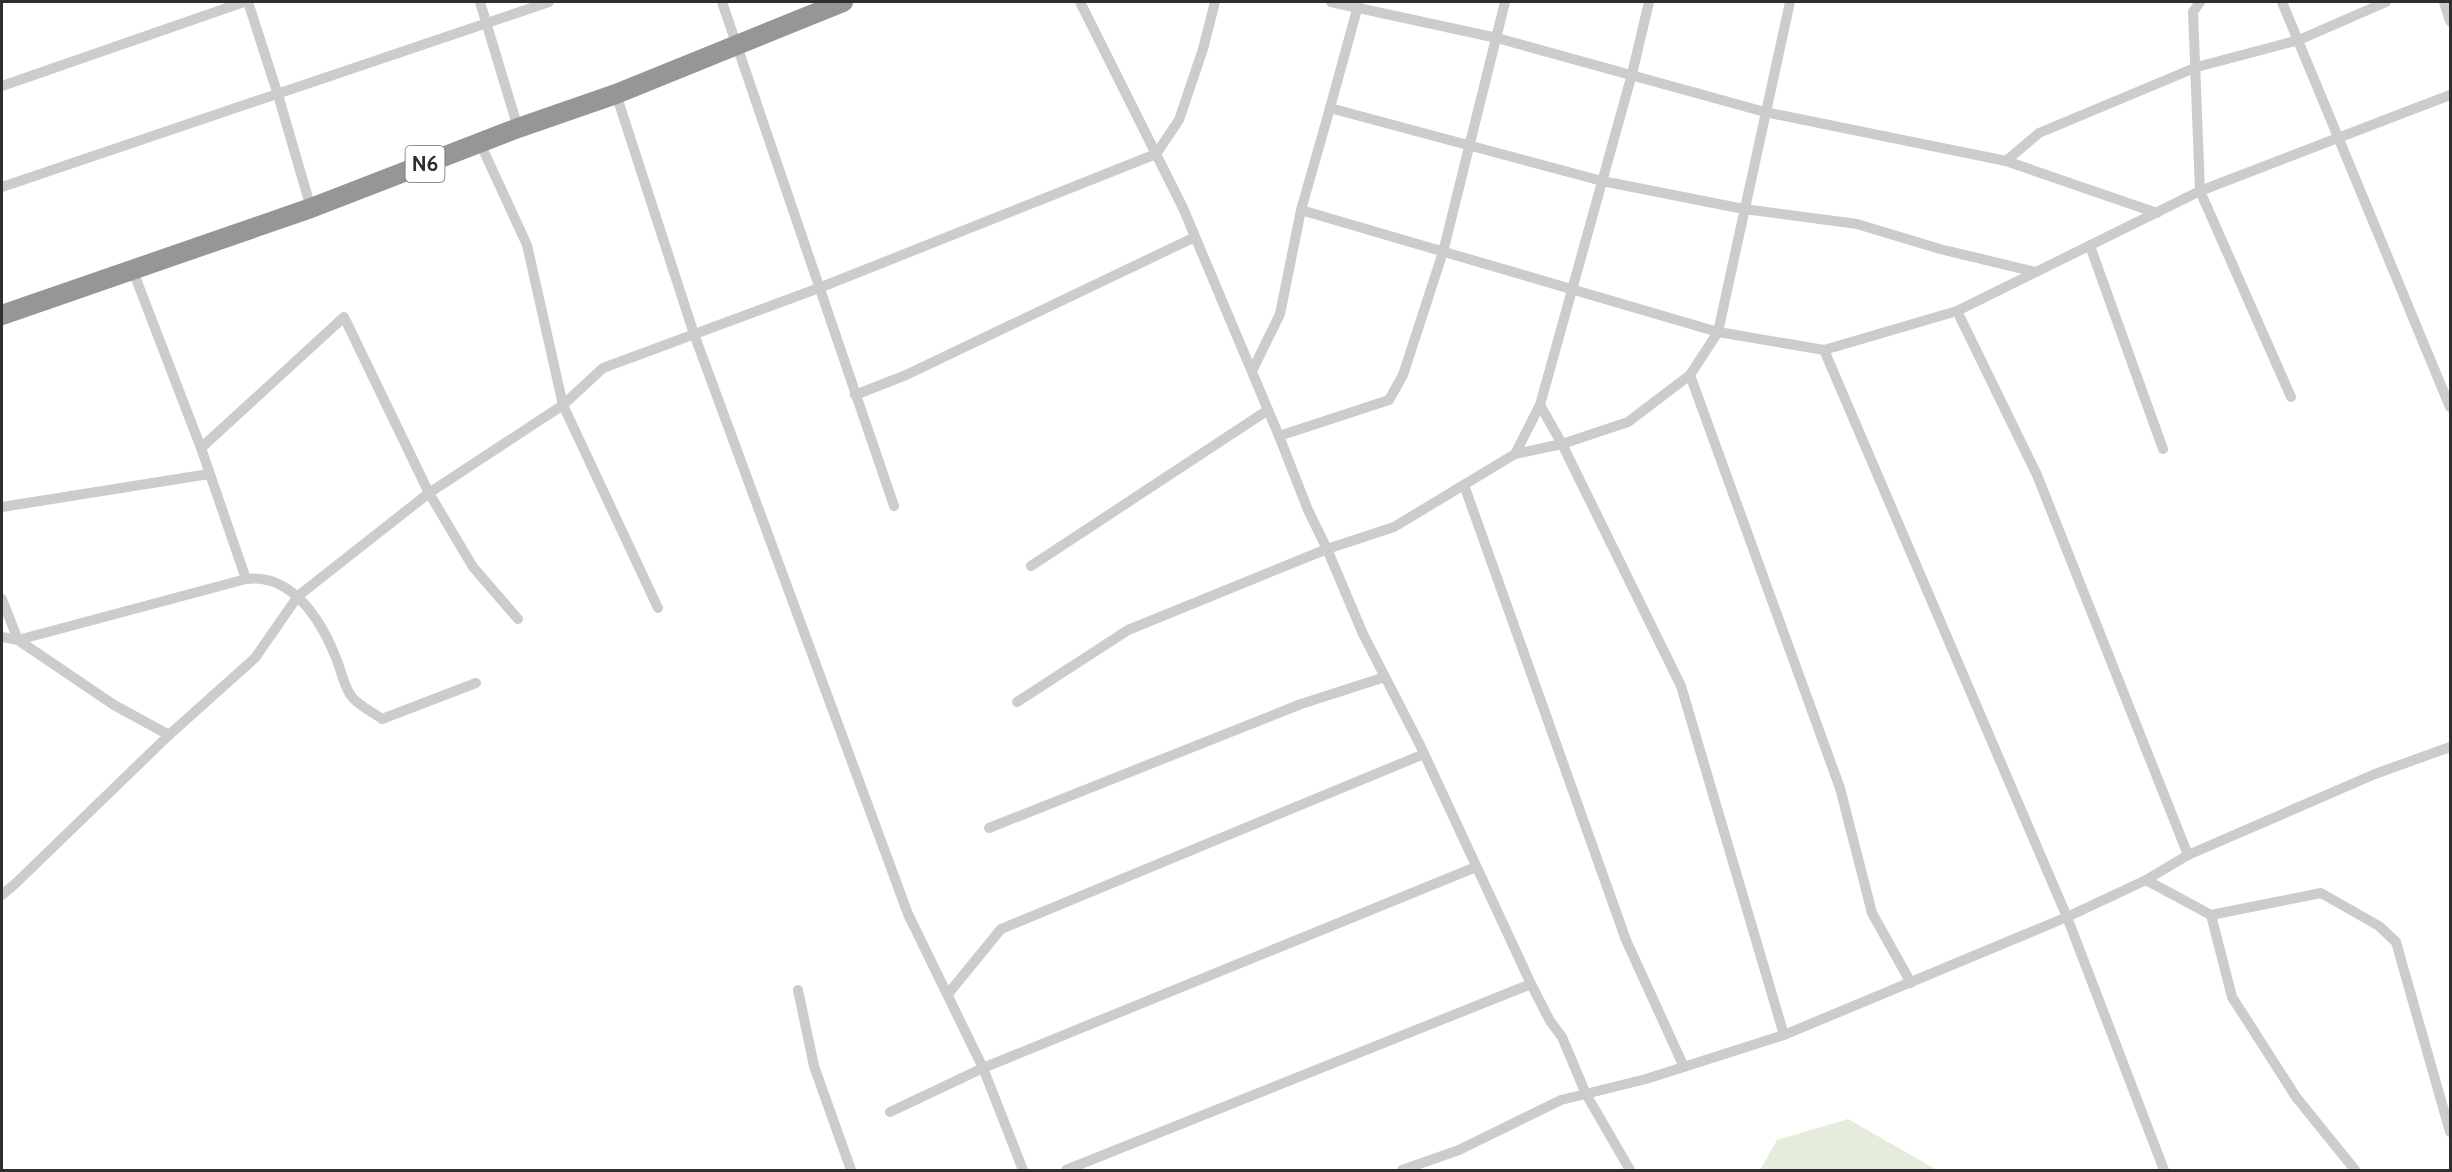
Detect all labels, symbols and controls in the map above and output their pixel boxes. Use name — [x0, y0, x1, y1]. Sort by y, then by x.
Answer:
road number: N6 — [406, 146, 444, 182]

